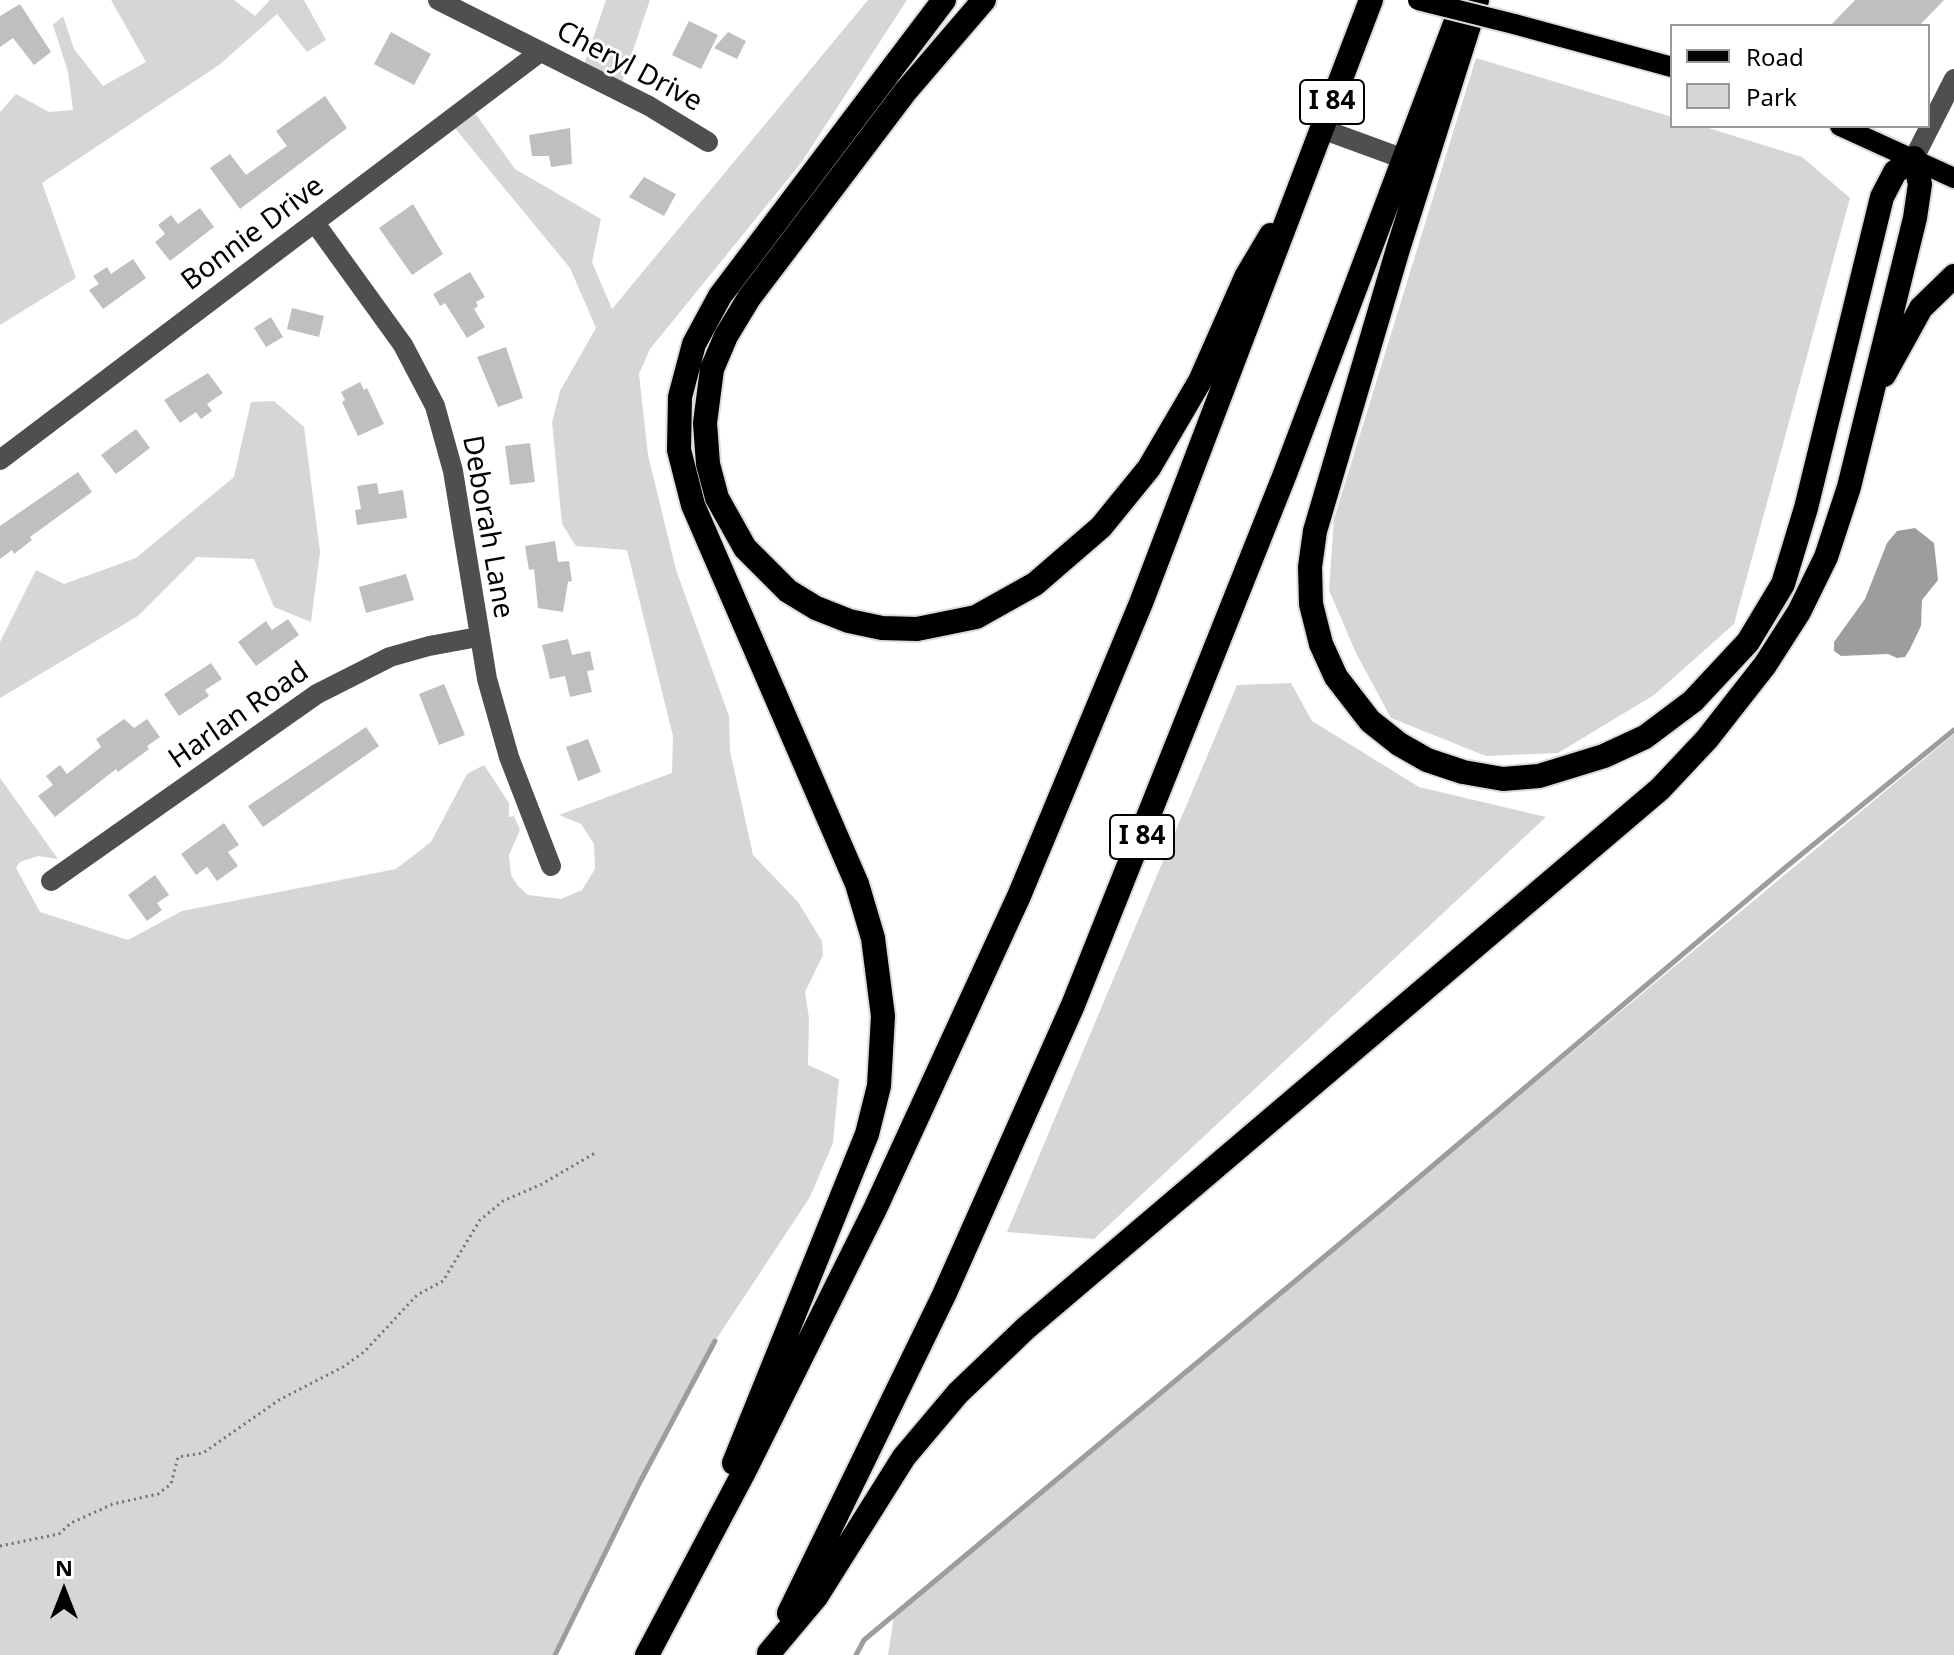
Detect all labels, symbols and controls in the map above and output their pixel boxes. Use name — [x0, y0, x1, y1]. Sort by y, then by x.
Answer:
street label: Cheryl Drive — [550, 15, 708, 119]
legend — [1670, 24, 1930, 128]
text: Road — [1746, 40, 1804, 73]
road number: I 84 — [1300, 80, 1364, 124]
text: Park — [1746, 80, 1797, 113]
street label: Bonnie Drive — [175, 170, 331, 298]
street label: Deborah Lane — [454, 433, 520, 621]
street label: Harlan Road — [163, 656, 315, 776]
road number: I 84 — [1110, 815, 1174, 859]
north arrow — [24, 1551, 104, 1631]
text: N — [55, 1552, 73, 1582]

